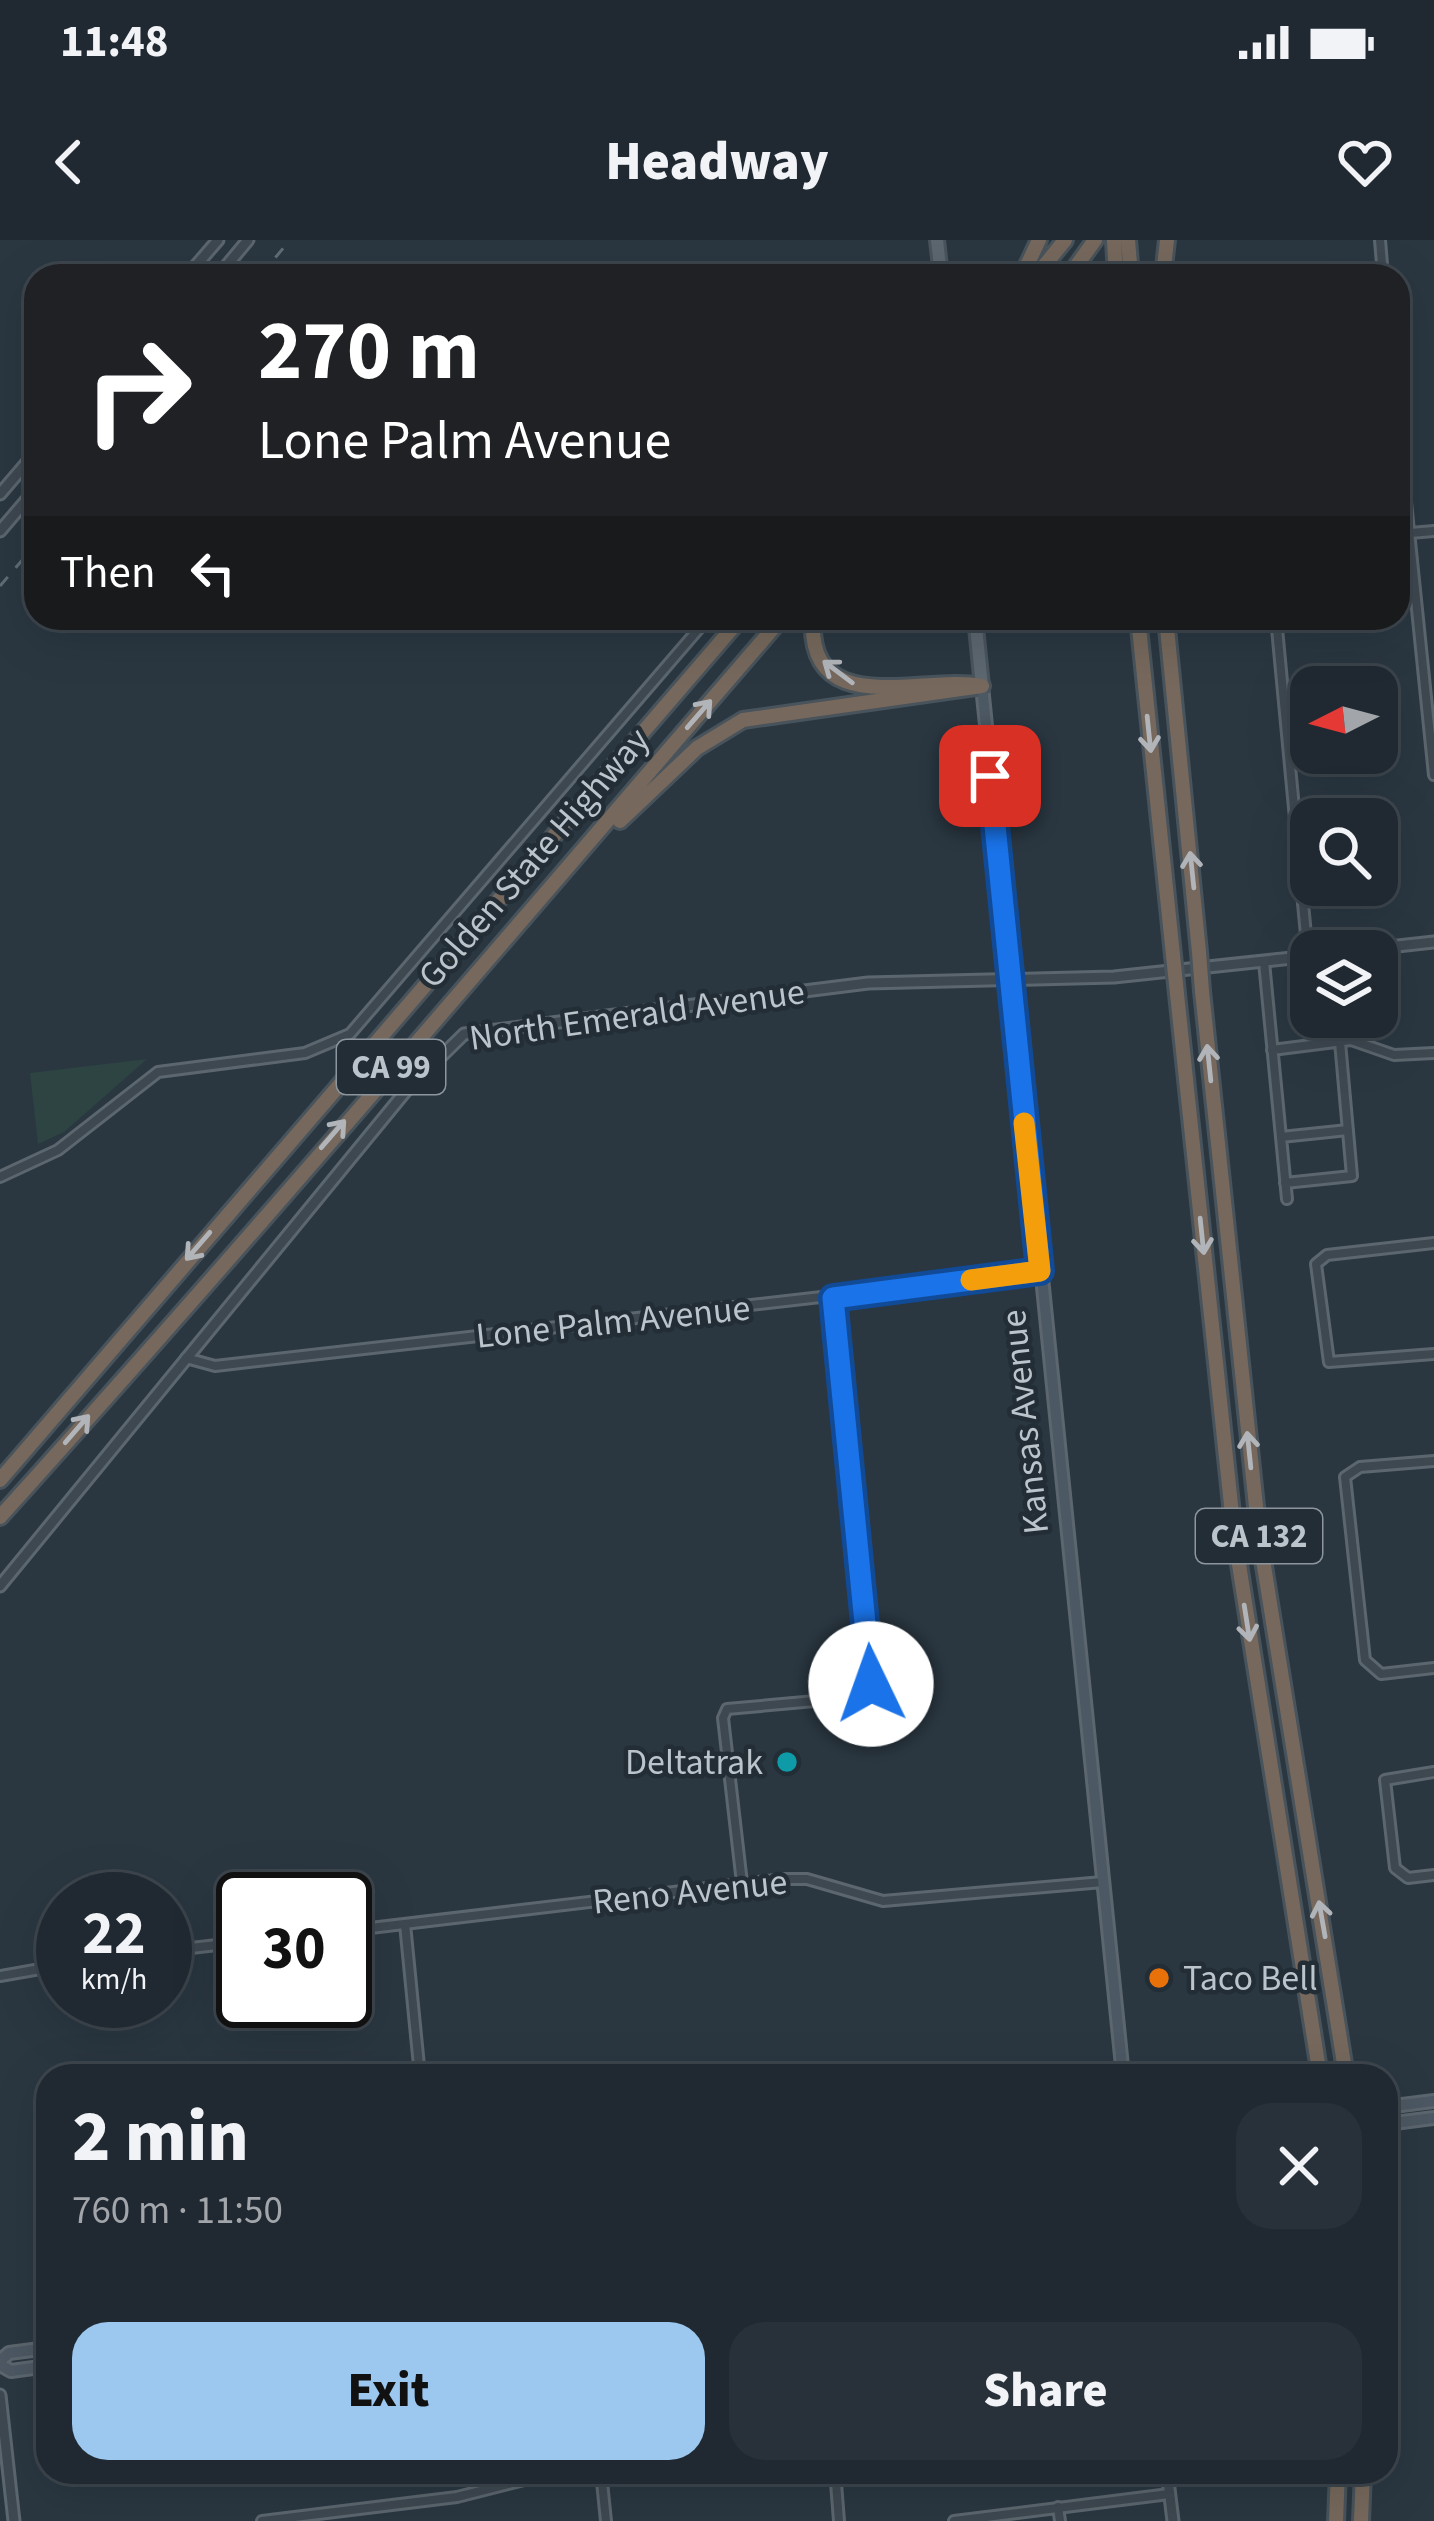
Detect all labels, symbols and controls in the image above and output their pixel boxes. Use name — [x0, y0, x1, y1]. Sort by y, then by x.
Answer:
text: 11:48 — [60, 10, 169, 74]
text: Headway — [605, 124, 829, 201]
icon: back — [36, 129, 102, 195]
icon: heart — [1332, 129, 1398, 195]
text: 270 m — [258, 292, 480, 412]
icon: right — [60, 312, 216, 468]
text: Lone Palm Avenue — [258, 403, 671, 480]
icon: left — [180, 540, 246, 606]
text: Then — [60, 541, 156, 605]
one-way arrow — [823, 660, 855, 686]
north arrow — [1290, 666, 1398, 774]
map controls — [1290, 666, 1398, 1038]
one-way arrow — [685, 699, 713, 729]
one-way arrow — [1139, 714, 1161, 753]
street label: Golden State Highway — [406, 716, 662, 999]
pin — [939, 725, 1041, 827]
icon: arrive — [957, 743, 1023, 809]
button: search — [1290, 798, 1398, 906]
one-way arrow — [1180, 851, 1203, 890]
button: layers — [1290, 930, 1398, 1038]
street label: North Emerald Avenue — [466, 966, 808, 1064]
road number: CA 99 — [337, 1040, 445, 1094]
one-way arrow — [1197, 1044, 1220, 1083]
one-way arrow — [318, 1119, 346, 1150]
one-way arrow — [1191, 1215, 1214, 1254]
one-way arrow — [184, 1231, 212, 1261]
street label: Lone Palm Avenue — [473, 1282, 753, 1362]
street label: Kansas Avenue — [988, 1307, 1062, 1537]
one-way arrow — [63, 1414, 90, 1444]
one-way arrow — [1238, 1432, 1260, 1471]
road number: CA 132 — [1196, 1509, 1322, 1563]
one-way arrow — [1236, 1603, 1259, 1642]
position arrow — [808, 1621, 934, 1747]
place label: Deltatrak — [625, 1737, 763, 1788]
marker: Deltatrak — [774, 1749, 800, 1775]
street label: Reno Avenue — [590, 1856, 790, 1928]
speed limit sign: 30 — [216, 1872, 372, 2028]
text: 22 — [82, 1892, 146, 1977]
one-way arrow — [1310, 1900, 1333, 1939]
place label: Taco Bell — [1183, 1953, 1318, 2004]
text: km/h — [81, 1958, 147, 2001]
marker: Taco Bell — [1146, 1965, 1172, 1991]
text: 2 min — [72, 2086, 249, 2189]
button: close — [1236, 2103, 1362, 2229]
text: 760 m · 11:50 — [72, 2183, 283, 2239]
button: Exit — [72, 2322, 705, 2460]
button: Share — [729, 2322, 1362, 2460]

